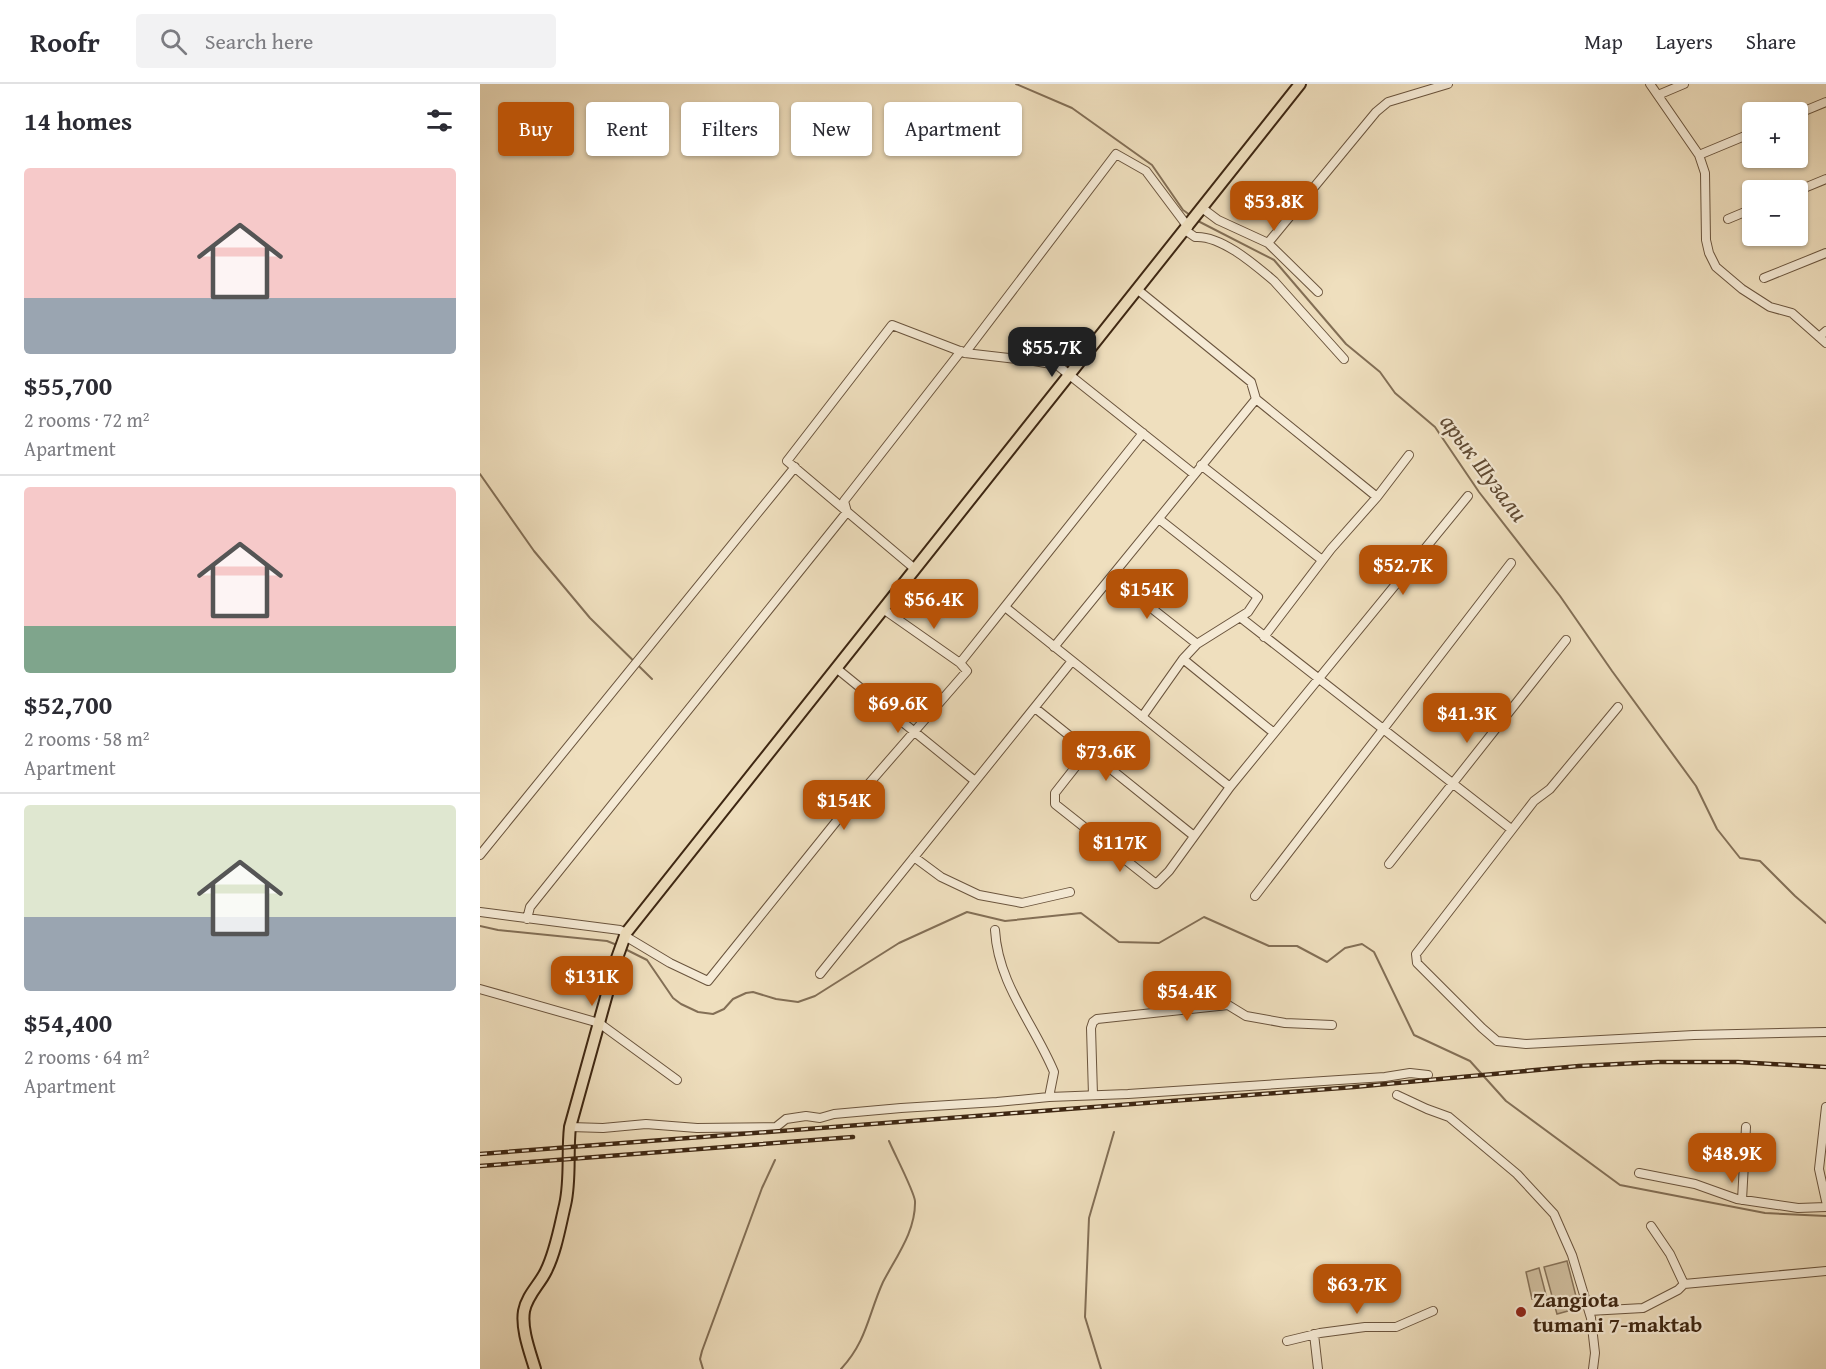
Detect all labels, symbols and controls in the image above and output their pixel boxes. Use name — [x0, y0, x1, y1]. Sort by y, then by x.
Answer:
search box — [136, 14, 556, 68]
text: Roofr — [30, 21, 100, 62]
icon: search — [157, 25, 190, 58]
text: Search here — [205, 25, 313, 57]
text: Map — [1584, 26, 1623, 57]
text: Layers — [1656, 26, 1713, 57]
text: Share — [1746, 26, 1796, 57]
text: 14 homes — [24, 101, 132, 140]
chip: Buy — [498, 102, 574, 156]
chip: Rent — [586, 102, 669, 156]
chip: Filters — [681, 102, 779, 156]
chip: New — [791, 102, 872, 156]
chip: Apartment — [884, 102, 1022, 156]
map controls — [1742, 102, 1808, 246]
button: + — [1742, 102, 1808, 168]
icon: filters — [423, 104, 456, 137]
button: − — [1742, 180, 1808, 246]
pin: $53.8K — [1225, 181, 1323, 232]
text: $53.8K — [1244, 186, 1304, 215]
icon: home — [186, 207, 294, 315]
pin: $55.7K — [1003, 327, 1101, 378]
text: $55.7K — [1022, 332, 1082, 361]
text: $55,700 — [24, 366, 112, 405]
text: 2 rooms · 72 m² — [24, 405, 150, 434]
water label: арык Шузали — [1432, 406, 1537, 529]
text: Apartment — [24, 434, 116, 463]
icon: home — [186, 526, 294, 634]
pin: $52.7K — [1354, 545, 1452, 596]
text: $52.7K — [1373, 550, 1433, 579]
pin: $154K — [1105, 569, 1189, 620]
text: $154K — [1120, 574, 1174, 603]
pin: $56.4K — [885, 579, 983, 630]
text: $56.4K — [904, 584, 964, 613]
pin: $69.6K — [849, 683, 947, 734]
text: $52,700 — [24, 685, 112, 724]
text: $69.6K — [868, 688, 928, 717]
pin: $41.3K — [1418, 693, 1516, 744]
text: $41.3K — [1437, 698, 1497, 727]
text: 2 rooms · 58 m² — [24, 724, 150, 753]
pin: $73.6K — [1057, 731, 1155, 782]
text: $73.6K — [1076, 736, 1136, 765]
text: Apartment — [24, 753, 116, 782]
pin: $154K — [802, 780, 886, 831]
text: $154K — [817, 785, 871, 814]
pin: $117K — [1078, 822, 1162, 873]
text: $117K — [1093, 827, 1147, 856]
icon: home — [186, 844, 294, 952]
pin: $131K — [550, 956, 634, 1007]
text: $131K — [565, 961, 619, 990]
pin: $54.4K — [1138, 971, 1236, 1022]
text: $54.4K — [1157, 976, 1217, 1005]
text: $54,400 — [24, 1003, 112, 1042]
text: 2 rooms · 64 m² — [24, 1042, 150, 1071]
text: Apartment — [24, 1071, 116, 1100]
pin: $48.9K — [1683, 1133, 1781, 1184]
text: $48.9K — [1702, 1138, 1762, 1167]
pin: $63.7K — [1308, 1264, 1406, 1315]
text: $63.7K — [1327, 1269, 1387, 1298]
place label: Zangiota tumani 7-maktab — [1533, 1283, 1702, 1340]
marker: Zangiota tumani 7-maktab — [1514, 1305, 1528, 1319]

